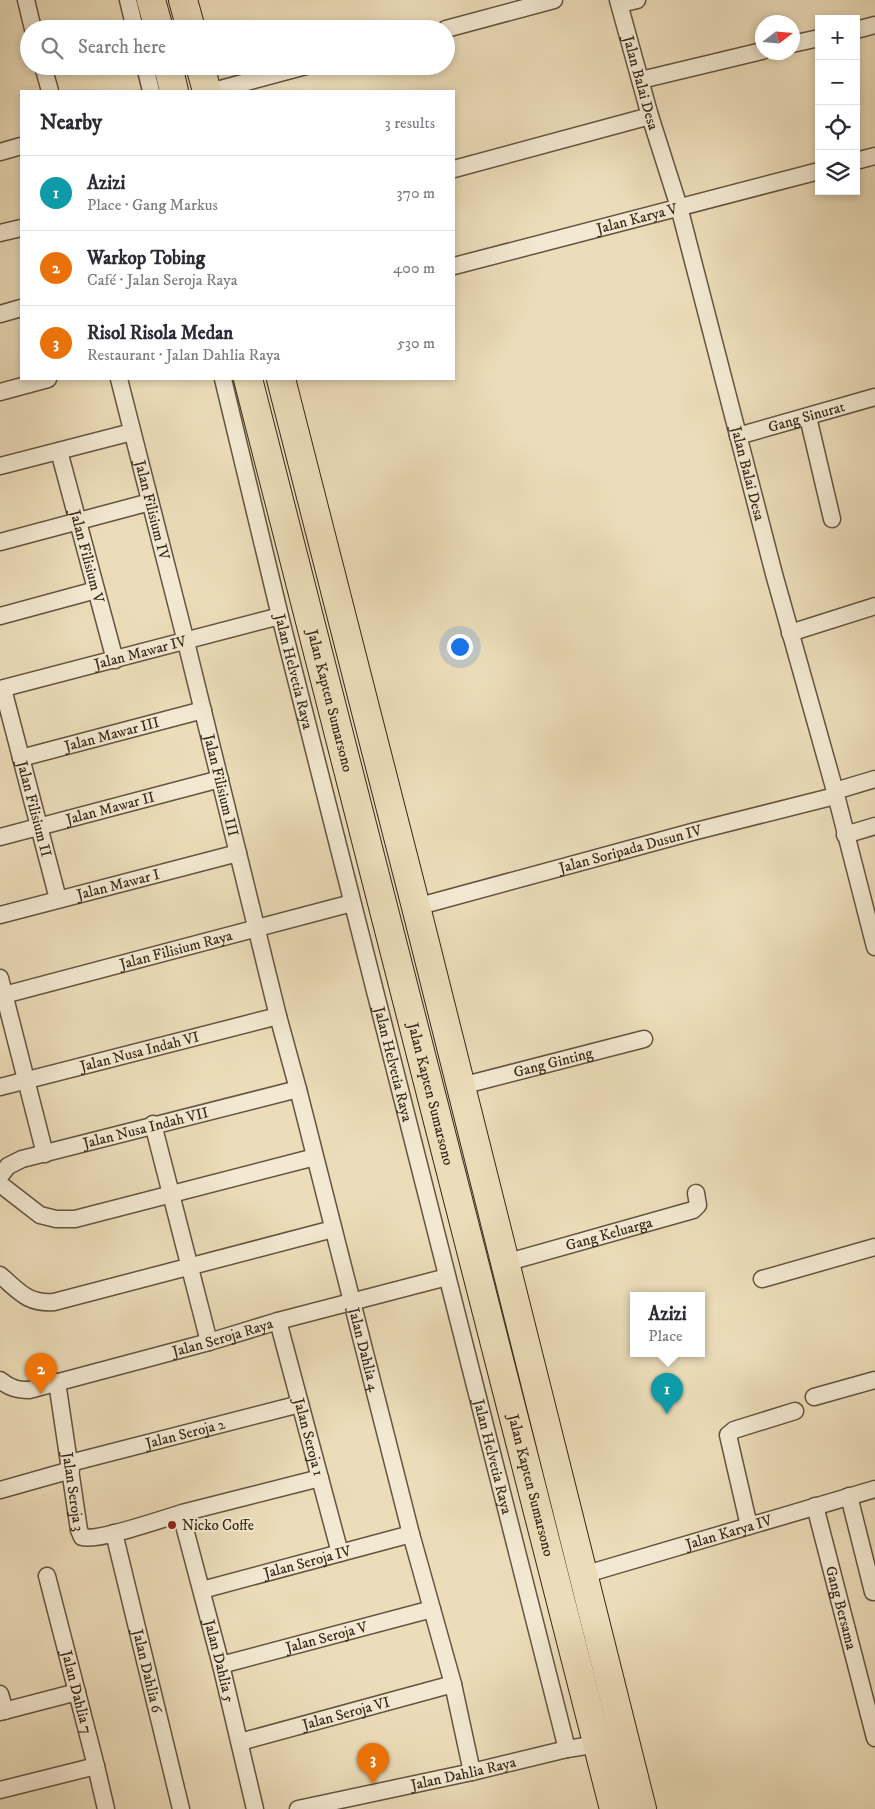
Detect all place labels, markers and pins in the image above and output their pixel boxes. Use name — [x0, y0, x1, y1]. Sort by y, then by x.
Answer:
pin: 2 — [25, 1353, 57, 1394]
pin: 1 — [651, 1373, 683, 1414]
place label: Nicko Coffe — [182, 1516, 254, 1535]
marker: Nicko Coffe — [166, 1519, 178, 1531]
pin: 3 — [357, 1743, 389, 1784]

